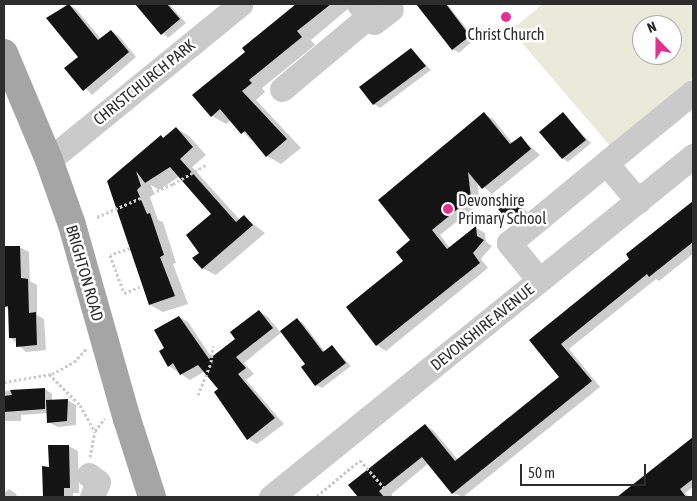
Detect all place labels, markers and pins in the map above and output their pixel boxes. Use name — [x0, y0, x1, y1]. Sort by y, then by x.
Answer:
marker: Christ Church — [500, 11, 512, 23]
place label: Christ Church — [468, 24, 544, 44]
place label: Devonshire Primary School — [458, 190, 546, 228]
marker: Devonshire Primary School — [442, 203, 454, 215]

